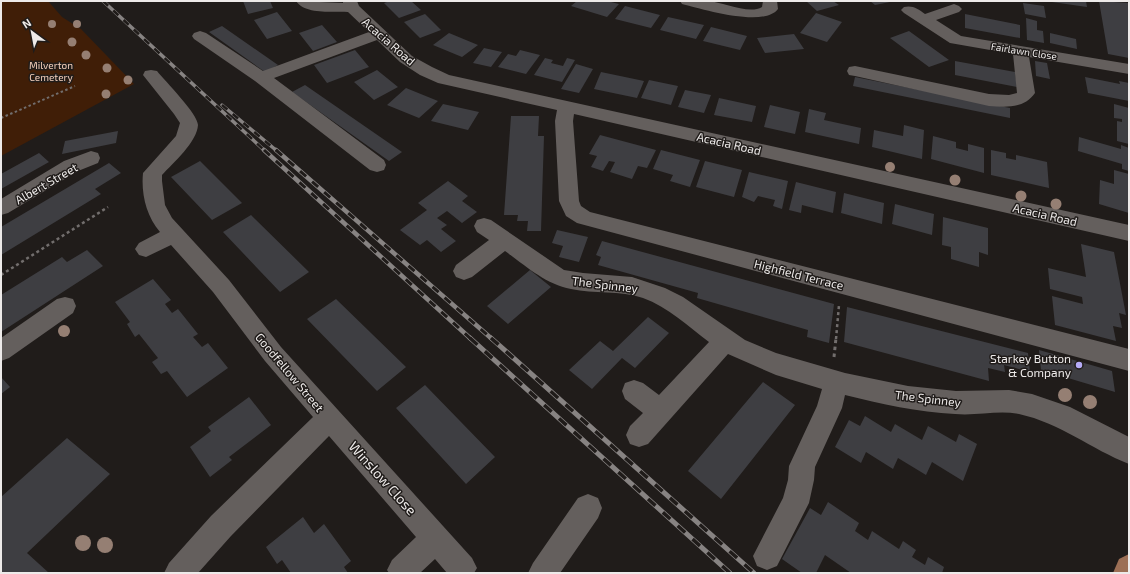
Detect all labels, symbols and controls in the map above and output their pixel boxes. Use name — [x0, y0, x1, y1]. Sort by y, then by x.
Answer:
north arrow — [12, 12, 52, 52]
street label: Acacia Road — [360, 14, 418, 68]
text: N — [20, 15, 33, 31]
street label: Fairlawn Close — [990, 40, 1058, 62]
park label: Milverton Cemetery — [29, 59, 74, 83]
street label: Acacia Road — [695, 129, 763, 157]
street label: Albert Street — [12, 159, 80, 206]
street label: Acacia Road — [1011, 200, 1079, 228]
street label: Highfield Terrace — [753, 256, 845, 292]
street label: The Spinney — [571, 273, 639, 295]
street label: Goodfellow Street — [253, 330, 327, 415]
place label: Starkey Button & Company — [990, 351, 1072, 379]
marker: Starkey Button & Company — [1074, 360, 1084, 370]
street label: The Spinney — [894, 387, 962, 409]
street label: Winslow Close — [346, 438, 420, 518]

